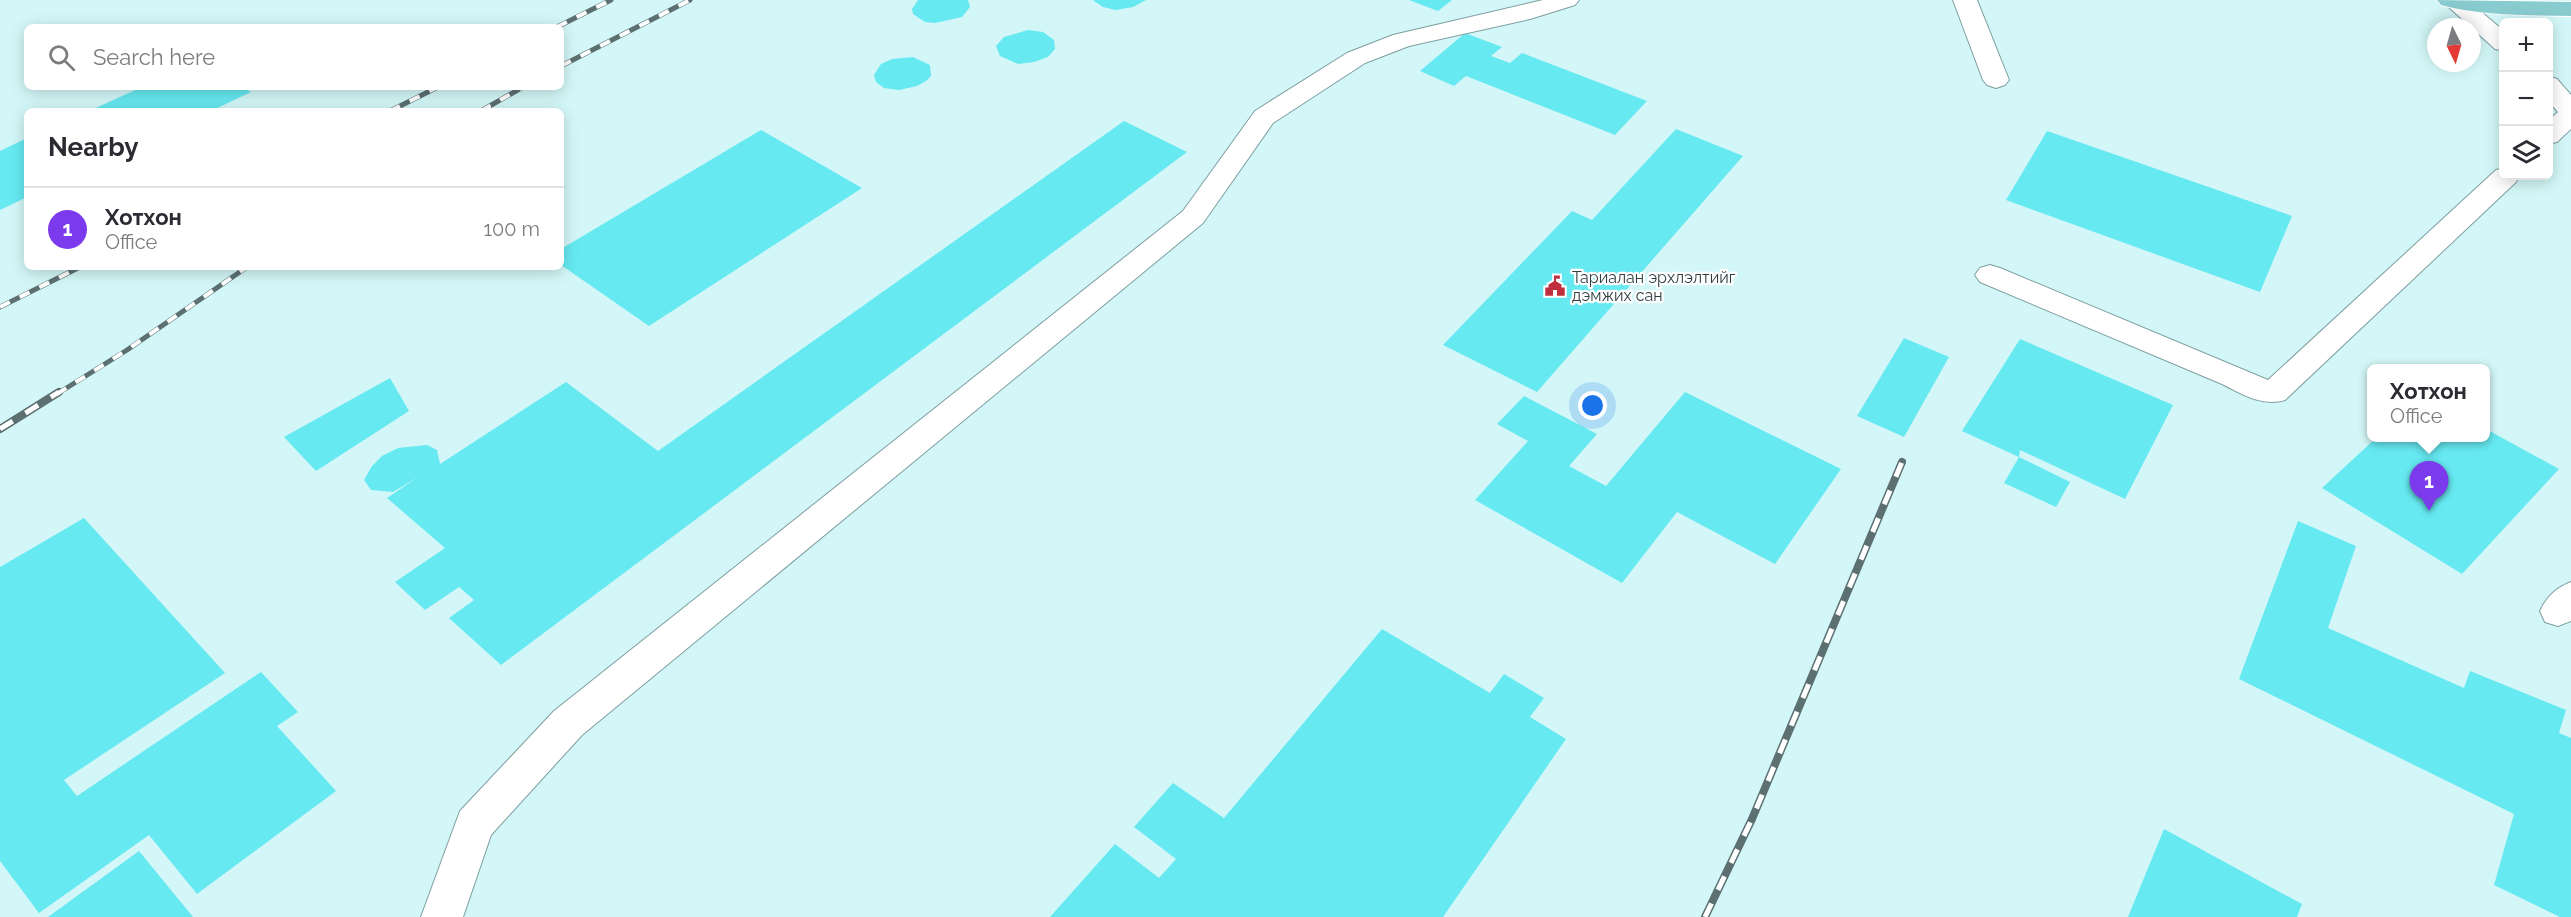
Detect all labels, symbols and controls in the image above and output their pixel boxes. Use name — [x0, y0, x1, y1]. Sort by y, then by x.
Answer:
north arrow — [2427, 18, 2481, 72]
map controls — [2499, 18, 2553, 180]
button: + — [2499, 18, 2553, 72]
search box — [24, 24, 564, 90]
icon: search — [45, 41, 78, 74]
text: Search here — [93, 44, 215, 70]
button: − — [2499, 72, 2553, 126]
button: layers — [2499, 126, 2553, 180]
text: Nearby — [48, 132, 138, 162]
text: Хотхон — [105, 204, 182, 230]
text: 1 — [63, 217, 72, 241]
text: 100 m — [483, 217, 540, 241]
text: Office — [105, 230, 157, 254]
place label: Тариалан эрхлэлтийг дэмжих сан — [1572, 268, 1736, 305]
public building icon: Тариалан эрхлэлтийг дэмжих сан — [1543, 274, 1567, 298]
popup — [2367, 364, 2490, 442]
text: Хотхон — [2390, 378, 2467, 404]
your location — [1578, 391, 1607, 420]
text: Office — [2390, 404, 2442, 428]
pin: 1 — [2410, 462, 2448, 511]

